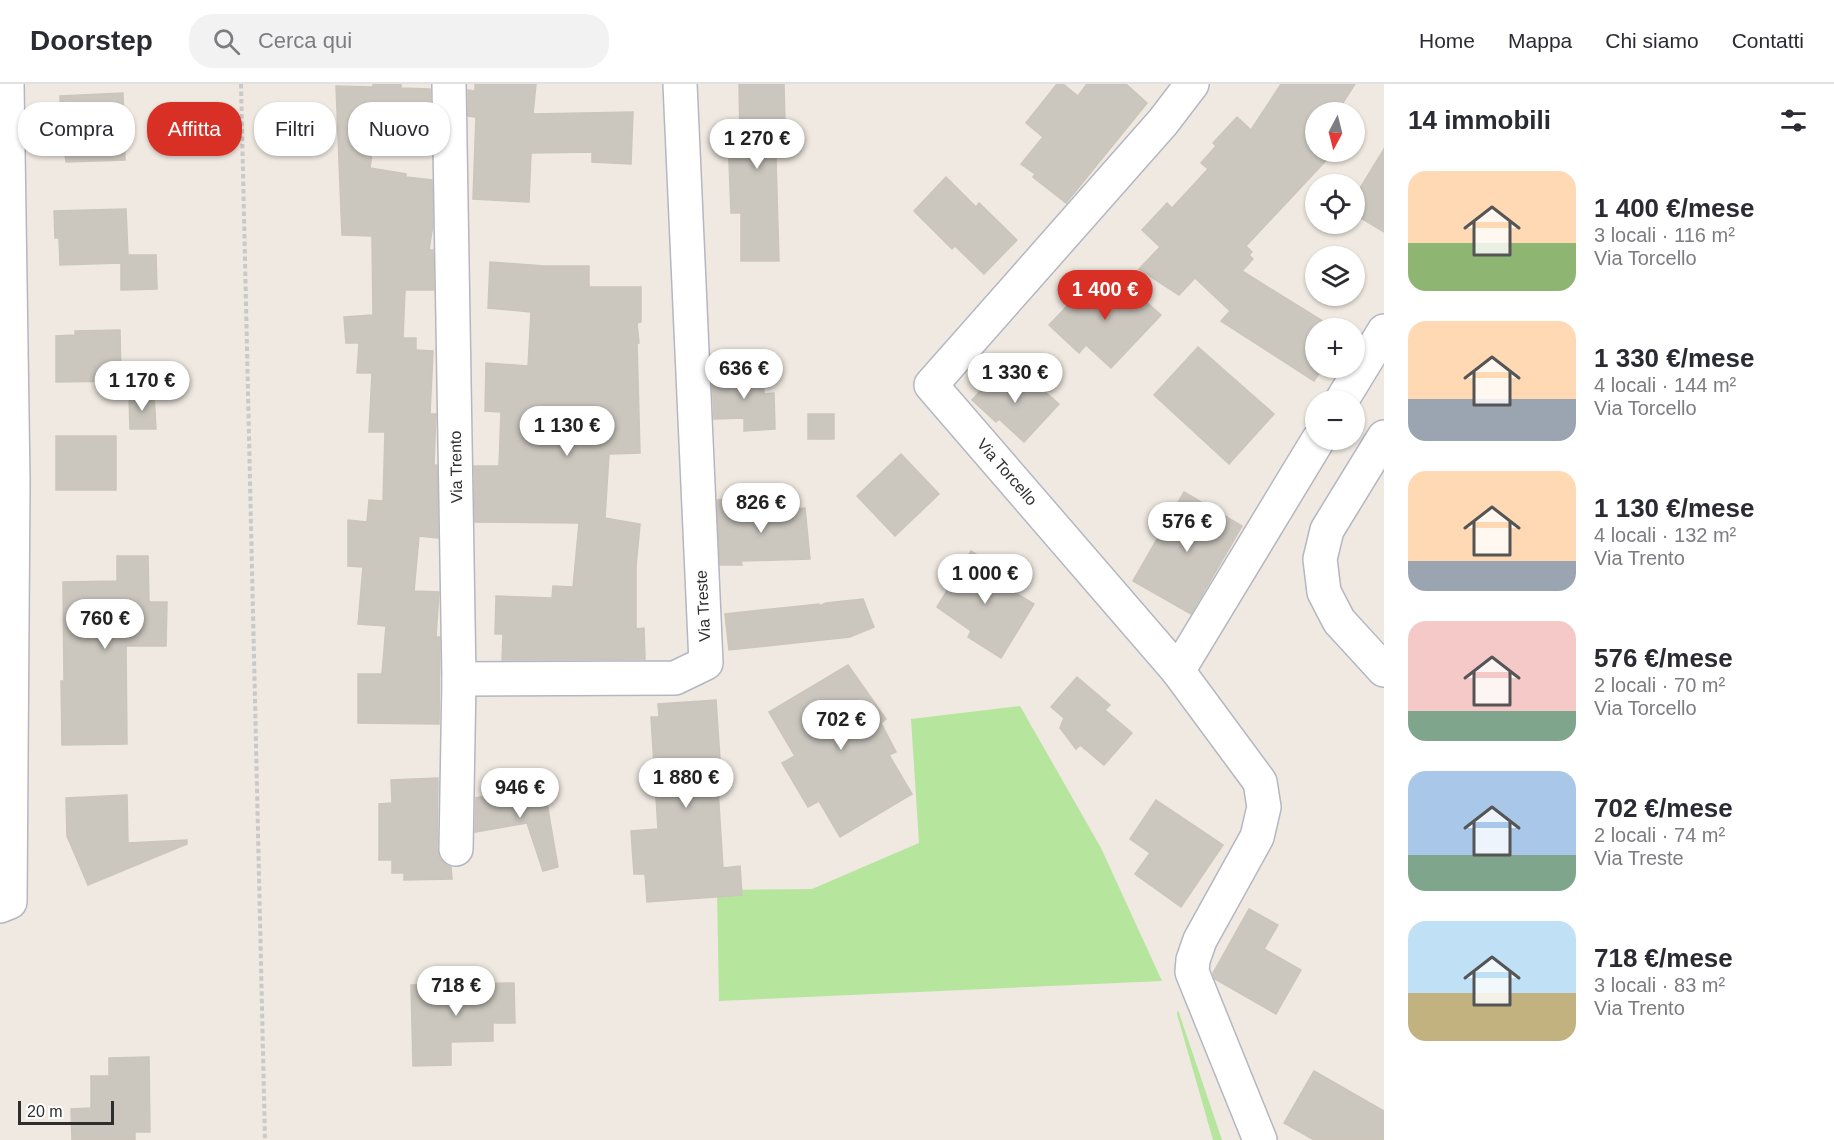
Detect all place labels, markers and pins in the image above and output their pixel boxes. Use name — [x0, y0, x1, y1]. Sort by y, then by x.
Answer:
pin: 1 270 € — [702, 119, 812, 170]
pin: 1 400 € — [1050, 270, 1160, 321]
pin: 636 € — [702, 349, 786, 400]
pin: 1 330 € — [960, 353, 1070, 404]
pin: 1 170 € — [87, 361, 197, 412]
pin: 1 130 € — [512, 406, 622, 457]
pin: 826 € — [719, 483, 803, 534]
pin: 576 € — [1145, 502, 1229, 553]
pin: 1 000 € — [930, 554, 1040, 605]
pin: 760 € — [63, 599, 147, 650]
pin: 702 € — [799, 700, 883, 751]
pin: 1 880 € — [631, 758, 741, 809]
pin: 946 € — [478, 768, 562, 819]
pin: 718 € — [414, 966, 498, 1017]

